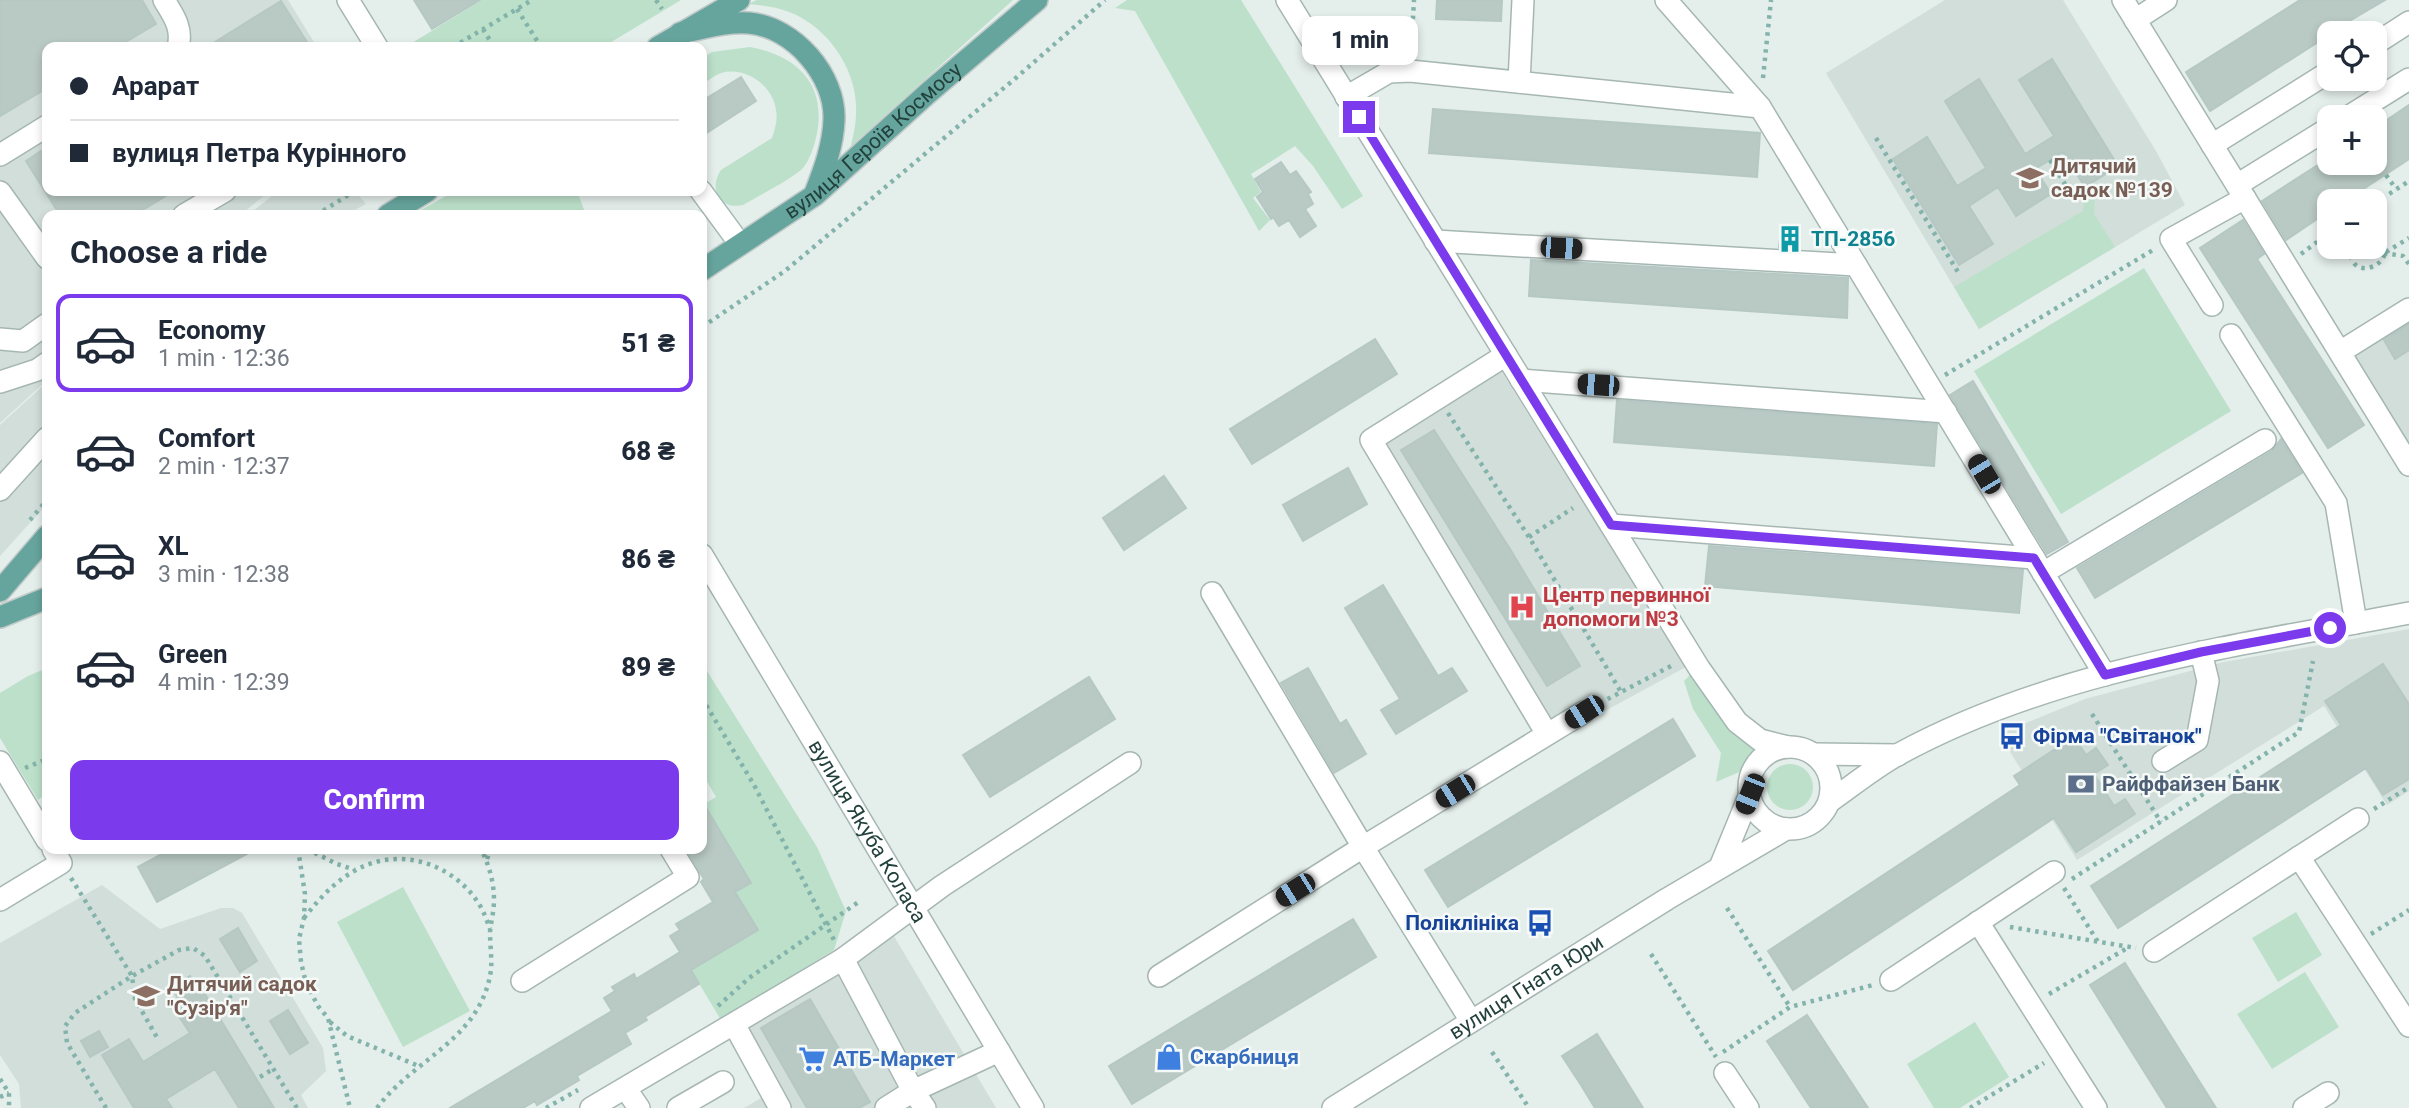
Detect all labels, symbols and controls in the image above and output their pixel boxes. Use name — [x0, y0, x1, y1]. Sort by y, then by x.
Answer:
callout: 1 min — [1301, 16, 1417, 64]
map controls — [2317, 21, 2387, 259]
button: locate — [2317, 21, 2387, 91]
text: 1 min — [1331, 27, 1389, 54]
street label: вулиця Героїв Космосу — [780, 57, 967, 224]
text: Арарат — [112, 71, 199, 101]
route end — [1343, 101, 1375, 133]
button: + — [2317, 105, 2387, 175]
text: вулиця Петра Курінного — [112, 138, 407, 168]
place label: Дитячий садок №139 — [2051, 154, 2173, 202]
school or university icon: Дитячий садок №139 — [2015, 163, 2045, 193]
button: − — [2317, 189, 2387, 259]
building icon: ТП-2856 — [1775, 224, 1805, 254]
place label: ТП-2856 — [1811, 227, 1895, 251]
text: Choose a ride — [70, 233, 267, 271]
car — [1540, 236, 1583, 260]
icon: car — [74, 312, 137, 375]
text: Economy — [158, 315, 265, 345]
text: 51 ₴ — [621, 328, 675, 358]
text: 1 min · 12:36 — [158, 345, 290, 372]
car — [1577, 373, 1620, 397]
icon: car — [74, 420, 137, 483]
text: Comfort — [158, 423, 255, 453]
text: 68 ₴ — [621, 436, 675, 466]
car — [1965, 451, 2004, 497]
text: 2 min · 12:37 — [158, 453, 290, 480]
icon: car — [74, 528, 137, 591]
text: XL — [158, 531, 189, 561]
text: 86 ₴ — [621, 544, 675, 574]
text: 3 min · 12:38 — [158, 561, 290, 588]
place label: Центр первинної допомоги №3 — [1543, 583, 1711, 631]
hospital icon: Центр первинної допомоги №3 — [1507, 592, 1537, 622]
route start — [2314, 612, 2346, 644]
icon: car — [74, 636, 137, 699]
text: Green — [158, 639, 228, 669]
text: 89 ₴ — [621, 652, 675, 682]
text: 4 min · 12:39 — [158, 669, 290, 696]
car — [1561, 692, 1608, 732]
bus stop icon: Фірма "Світанок" — [1997, 721, 2027, 751]
place label: Фірма "Світанок" — [2033, 724, 2202, 748]
street label: вулиця Якуба Коласа — [803, 735, 931, 927]
button: Confirm — [70, 760, 679, 840]
bank icon: Райффайзен Банк — [2066, 769, 2096, 799]
car — [1432, 771, 1479, 811]
car — [1733, 771, 1768, 817]
place label: Райффайзен Банк — [2102, 772, 2280, 796]
car — [1272, 870, 1319, 910]
bus stop icon: Поліклініка — [1525, 908, 1555, 938]
place label: Поліклініка — [1405, 911, 1519, 935]
street label: вулиця Гната Юри — [1445, 930, 1608, 1044]
place label: Дитячий садок "Сузір'я" — [167, 972, 317, 1020]
school or university icon: Дитячий садок "Сузір'я" — [131, 981, 161, 1011]
shop icon: Скарбниця — [1154, 1042, 1184, 1072]
supermarket icon: АТБ-Маркет — [797, 1044, 827, 1074]
place label: Скарбниця — [1190, 1045, 1299, 1069]
place label: АТБ-Маркет — [833, 1047, 956, 1071]

